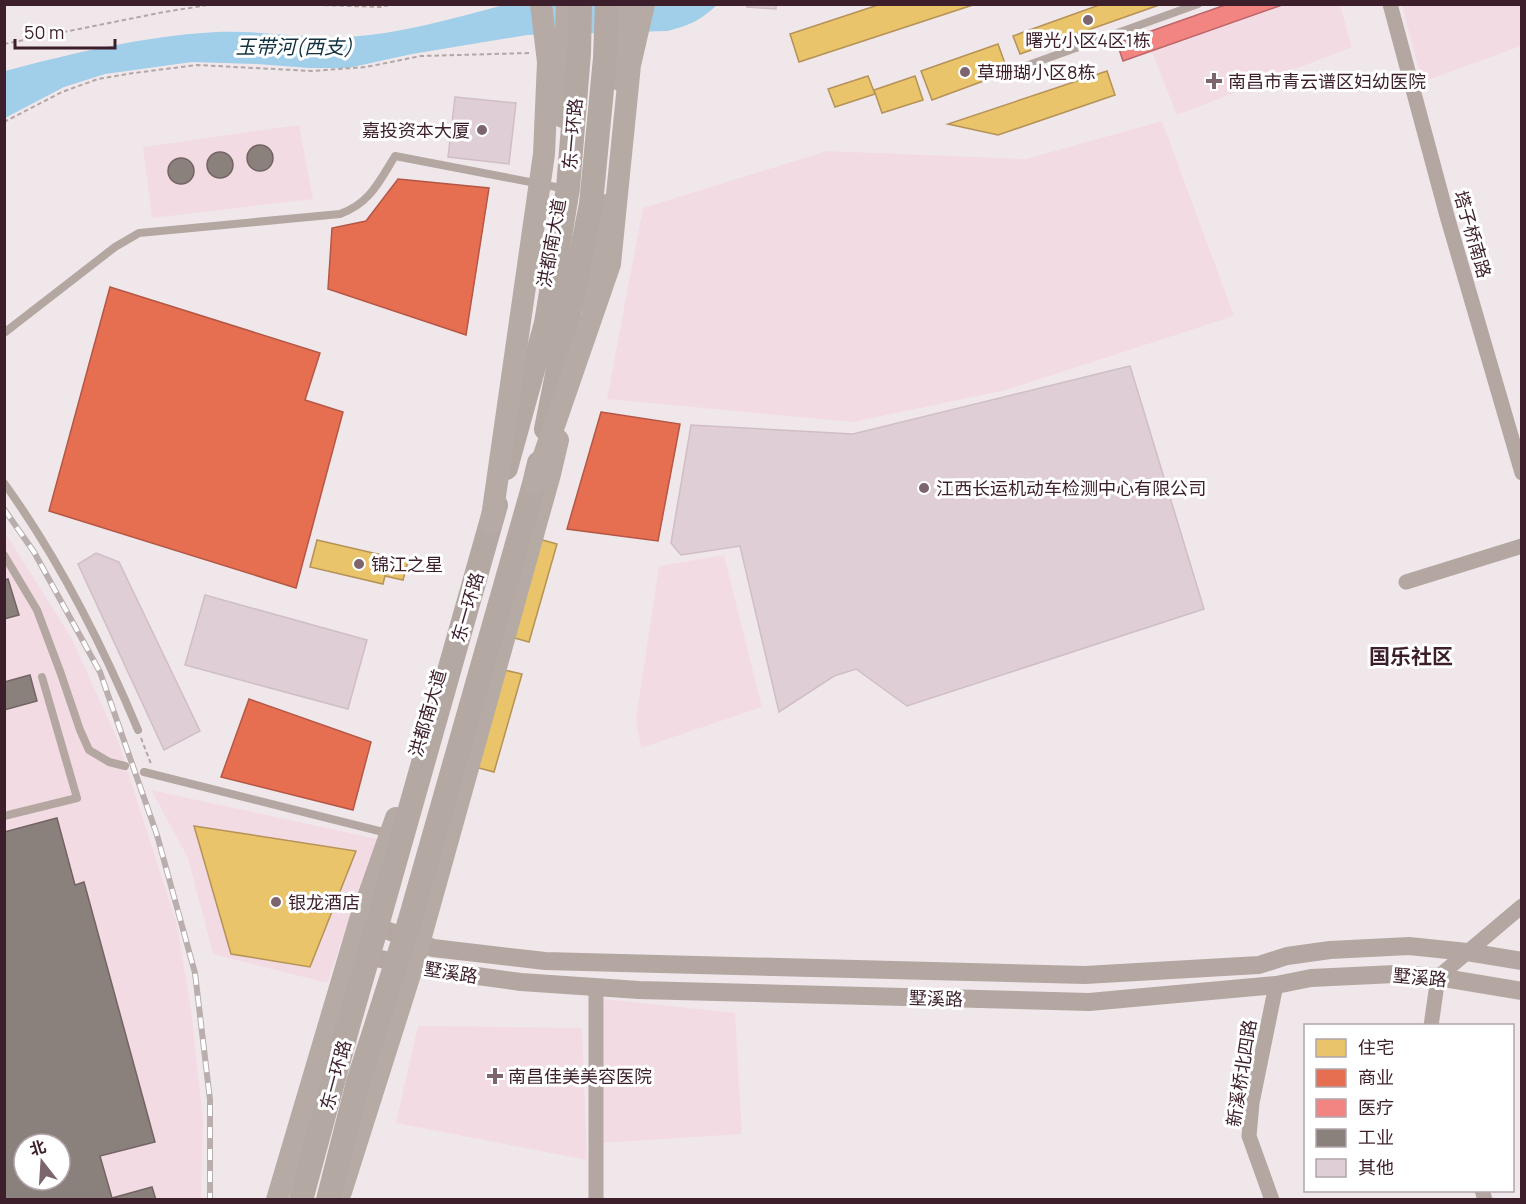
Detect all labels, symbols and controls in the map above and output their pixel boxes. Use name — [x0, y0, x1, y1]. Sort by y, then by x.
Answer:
scale bar — [15, 12, 116, 50]
marker: 曙光小区4区1栋 — [1081, 13, 1095, 27]
text: 50 m — [24, 20, 64, 44]
place label: 曙光小区4区1栋 — [1025, 28, 1151, 52]
water label: 玉带河(西支) — [235, 33, 353, 60]
place label: 草珊瑚小区8栋 — [977, 60, 1095, 84]
marker: 草珊瑚小区8栋 — [958, 65, 972, 79]
place label: 南昌市青云谱区妇幼医院 — [1228, 69, 1426, 93]
marker: 南昌市青云谱区妇幼医院 — [1205, 72, 1223, 90]
street label: 东一环路 — [557, 97, 587, 171]
place label: 嘉投资本大厦 — [362, 118, 470, 142]
marker: 嘉投资本大厦 — [475, 123, 489, 137]
street label: 塔子桥南路 — [1449, 187, 1497, 281]
street label: 洪都南大道 — [531, 197, 571, 289]
place label: 江西长运机动车检测中心有限公司 — [936, 476, 1206, 500]
marker: 江西长运机动车检测中心有限公司 — [917, 481, 931, 495]
place label: 锦江之星 — [371, 552, 443, 576]
marker: 锦江之星 — [352, 557, 366, 571]
street label: 东一环路 — [446, 569, 488, 645]
district label: 国乐社区 — [1369, 642, 1453, 670]
street label: 洪都南大道 — [403, 666, 451, 760]
place label: 银龙酒店 — [288, 890, 360, 914]
marker: 银龙酒店 — [269, 895, 283, 909]
street label: 墅溪路 — [422, 956, 480, 988]
street label: 墅溪路 — [1392, 963, 1448, 991]
street label: 墅溪路 — [909, 985, 963, 1011]
street label: 新溪桥北四路 — [1221, 1018, 1261, 1128]
legend — [1304, 1024, 1514, 1192]
text: 住宅 — [1358, 1035, 1394, 1059]
street label: 东一环路 — [314, 1037, 356, 1113]
place label: 南昌佳美美容医院 — [508, 1064, 652, 1088]
text: 商业 — [1358, 1065, 1394, 1089]
marker: 南昌佳美美容医院 — [486, 1067, 504, 1085]
text: 医疗 — [1358, 1095, 1394, 1119]
text: 工业 — [1358, 1125, 1394, 1149]
north arrow — [12, 1132, 72, 1192]
text: 北 — [27, 1135, 48, 1161]
text: 其他 — [1358, 1155, 1394, 1179]

